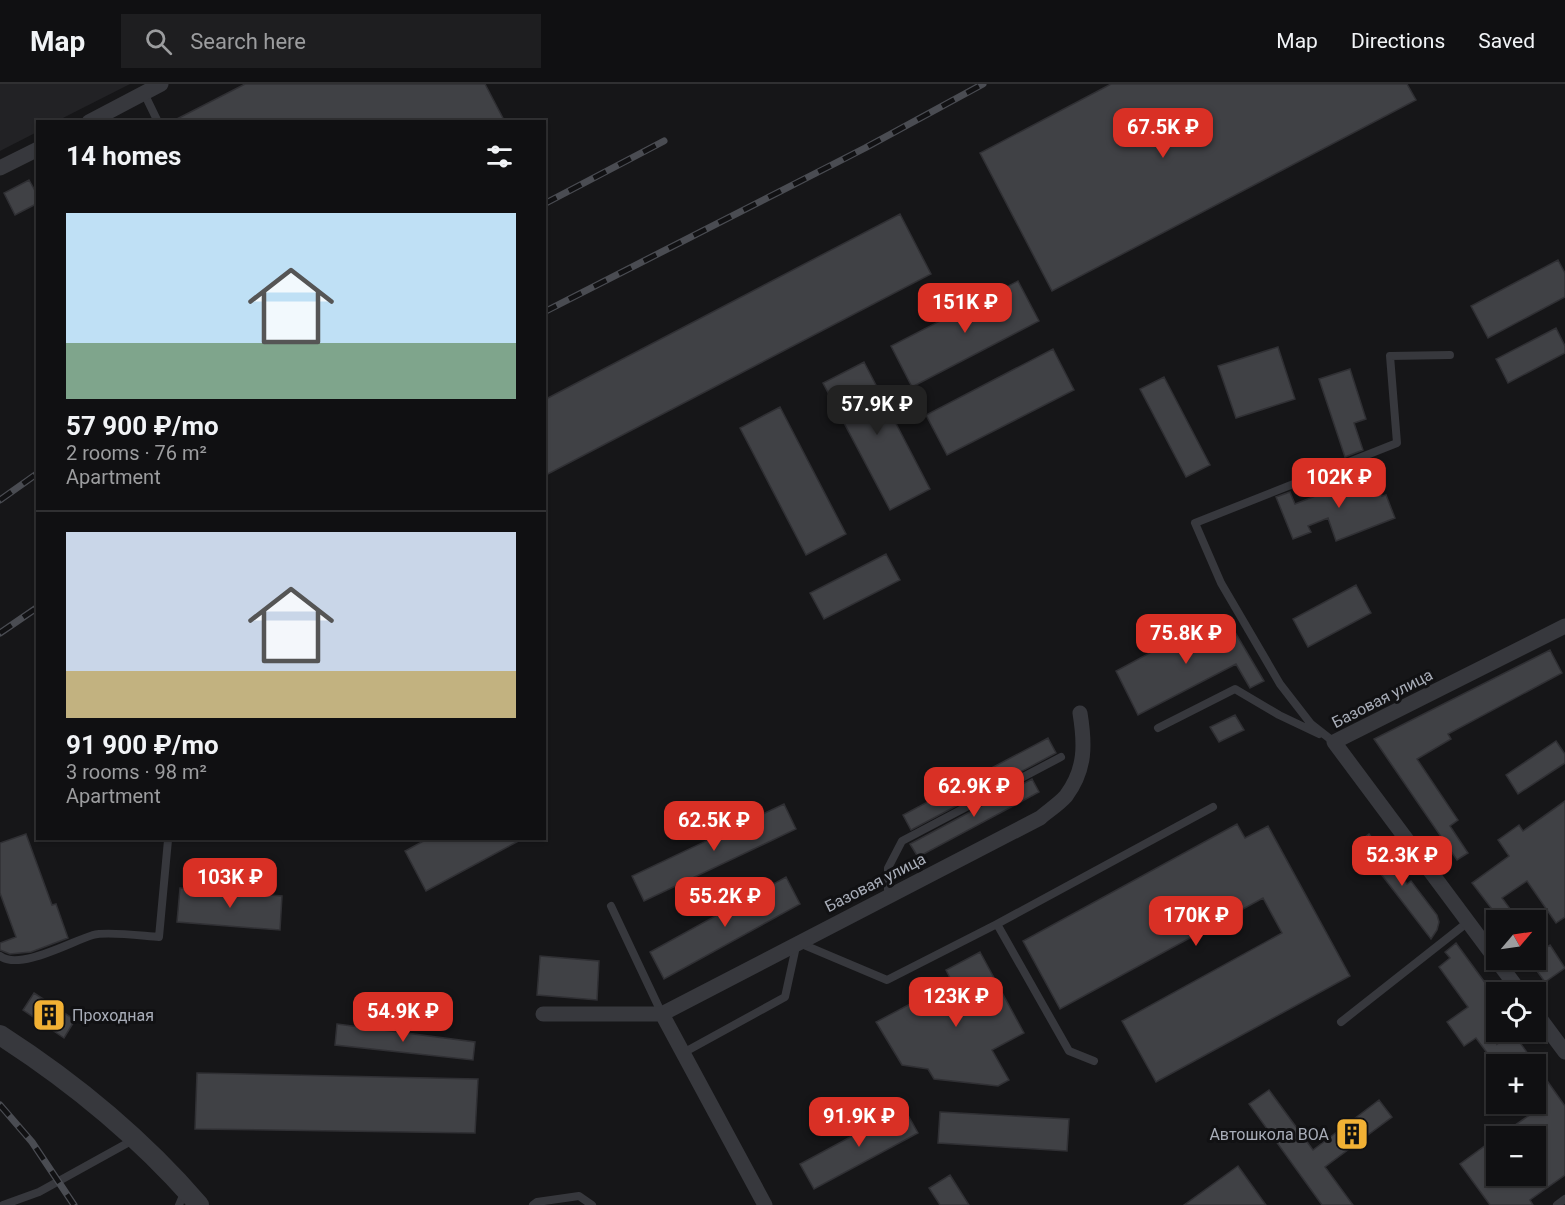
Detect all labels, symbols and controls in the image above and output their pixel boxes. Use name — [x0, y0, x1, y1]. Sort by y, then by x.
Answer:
search box — [121, 14, 541, 68]
text: Map — [30, 25, 85, 58]
icon: search — [142, 25, 175, 58]
text: Search here — [190, 29, 306, 54]
text: Map — [1276, 29, 1318, 53]
text: Directions — [1351, 29, 1445, 53]
text: Saved — [1478, 29, 1535, 53]
pin: 67.5K ₽ — [1108, 108, 1218, 159]
text: 67.5K ₽ — [1127, 115, 1199, 139]
icon: filters — [483, 140, 516, 173]
text: 14 homes — [66, 141, 181, 171]
icon: home — [237, 252, 345, 360]
pin: 151K ₽ — [916, 283, 1014, 334]
text: 151K ₽ — [932, 290, 998, 314]
pin: 57.9K ₽ — [822, 385, 932, 436]
text: 57.9K ₽ — [841, 392, 913, 416]
text: 57 900 ₽/mo — [66, 411, 219, 441]
text: 2 rooms · 76 m² — [66, 441, 207, 465]
pin: 102K ₽ — [1290, 458, 1388, 509]
text: Apartment — [66, 465, 161, 489]
text: 102K ₽ — [1306, 465, 1372, 489]
icon: home — [237, 571, 345, 679]
pin: 75.8K ₽ — [1131, 614, 1241, 665]
text: 75.8K ₽ — [1150, 621, 1222, 645]
street label: Базовая улица — [1329, 665, 1436, 732]
text: 91 900 ₽/mo — [66, 730, 219, 760]
text: 3 rooms · 98 m² — [66, 760, 207, 784]
pin: 62.9K ₽ — [919, 767, 1029, 818]
text: 62.9K ₽ — [938, 774, 1010, 798]
text: Apartment — [66, 784, 161, 808]
pin: 62.5K ₽ — [659, 801, 769, 852]
text: 62.5K ₽ — [678, 808, 750, 832]
pin: 52.3K ₽ — [1347, 836, 1457, 887]
text: 52.3K ₽ — [1366, 843, 1438, 867]
street label: Базовая улица — [822, 849, 929, 916]
pin: 103K ₽ — [181, 858, 279, 909]
text: 103K ₽ — [197, 865, 263, 889]
pin: 55.2K ₽ — [670, 877, 780, 928]
text: 55.2K ₽ — [689, 884, 761, 908]
pin: 170K ₽ — [1147, 896, 1245, 947]
text: 170K ₽ — [1163, 903, 1229, 927]
north arrow — [1486, 910, 1546, 970]
map controls — [1486, 910, 1546, 1186]
pin: 123K ₽ — [907, 977, 1005, 1028]
button: locate — [1486, 982, 1546, 1042]
text: 123K ₽ — [923, 984, 989, 1008]
pin: 54.9K ₽ — [348, 992, 458, 1043]
building icon: Проходная — [31, 997, 67, 1033]
text: 54.9K ₽ — [367, 999, 439, 1023]
place label: Проходная — [72, 1006, 154, 1025]
button: + — [1486, 1054, 1546, 1114]
pin: 91.9K ₽ — [804, 1097, 914, 1148]
text: 91.9K ₽ — [823, 1104, 895, 1128]
building icon: Автошкола ВОА — [1334, 1116, 1370, 1152]
place label: Автошкола ВОА — [1209, 1125, 1330, 1144]
button: − — [1486, 1126, 1546, 1186]

